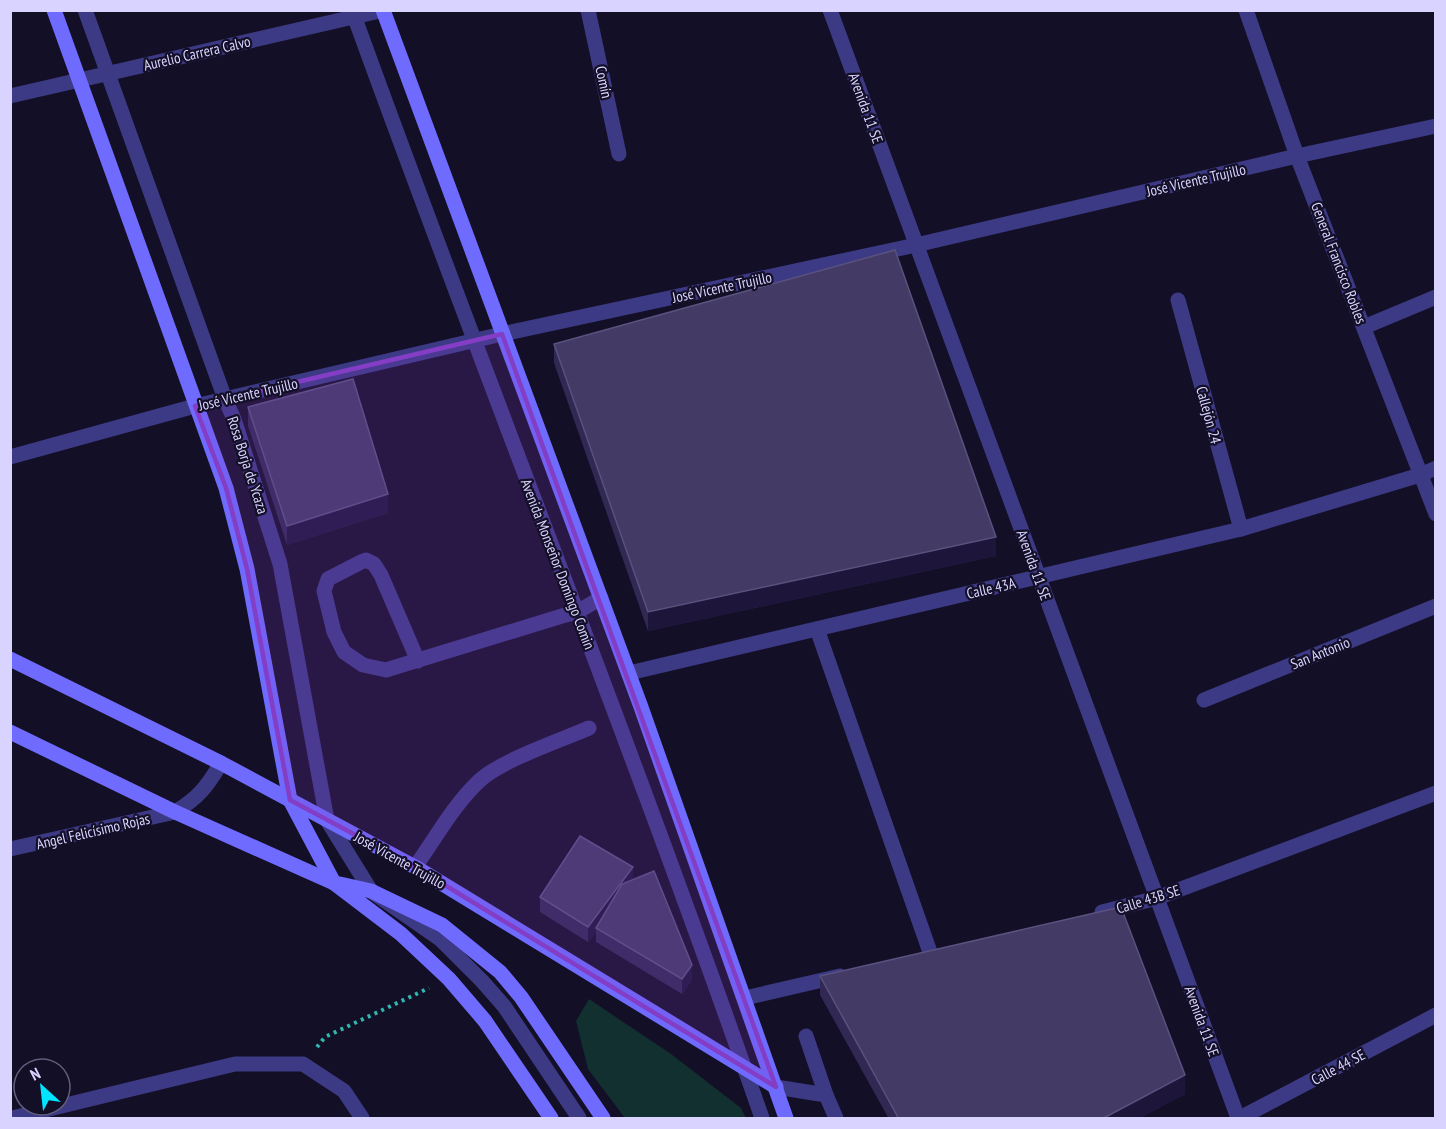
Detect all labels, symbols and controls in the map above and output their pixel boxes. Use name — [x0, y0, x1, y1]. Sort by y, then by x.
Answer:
street label: Aurelio Carrera Calvo — [142, 31, 252, 75]
street label: Comín — [591, 64, 617, 100]
street label: Avenida 11 SE — [844, 70, 888, 146]
street label: José Vicente Trujillo — [1144, 159, 1247, 201]
street label: General Francisco Robles — [1307, 199, 1371, 327]
street label: José Vicente Trujillo — [670, 267, 773, 307]
street label: José Vicente Trujillo — [196, 373, 299, 415]
street label: Callejón 24 — [1192, 384, 1226, 446]
street label: Rosa Borja de Ycaza — [223, 414, 273, 516]
street label: Avenida Monseñor Domingo Comin — [517, 476, 599, 652]
street label: Avenida 11 SE — [1012, 527, 1056, 603]
street label: Calle 43A — [965, 573, 1018, 603]
street label: San Antonio — [1288, 633, 1352, 673]
street label: Angel Felicísimo Rojas — [34, 809, 152, 853]
street label: José Vicente Trujillo — [350, 827, 449, 893]
street label: Calle 43B SE — [1114, 880, 1182, 918]
street label: Avenida 11 SE — [1180, 983, 1224, 1059]
street label: Calle 44 SE — [1308, 1045, 1368, 1089]
north arrow — [12, 1057, 72, 1117]
text: N — [27, 1063, 44, 1085]

